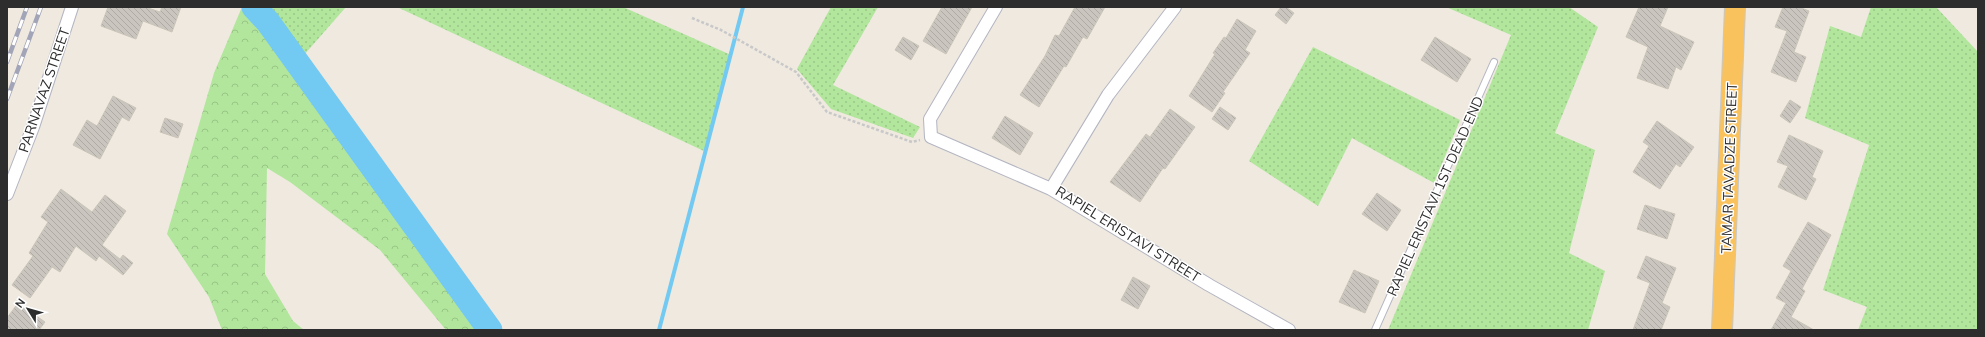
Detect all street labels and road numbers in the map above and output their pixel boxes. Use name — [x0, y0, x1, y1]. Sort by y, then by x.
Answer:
street label: PARNAVAZ STREET — [14, 25, 74, 155]
street label: TAMAR TAVADZE STREET — [1717, 81, 1741, 254]
street label: RAPIEL ERISTAVI 1ST DEAD END — [1383, 93, 1487, 299]
street label: RAPIEL ERISTAVI STREET — [1052, 182, 1204, 286]

